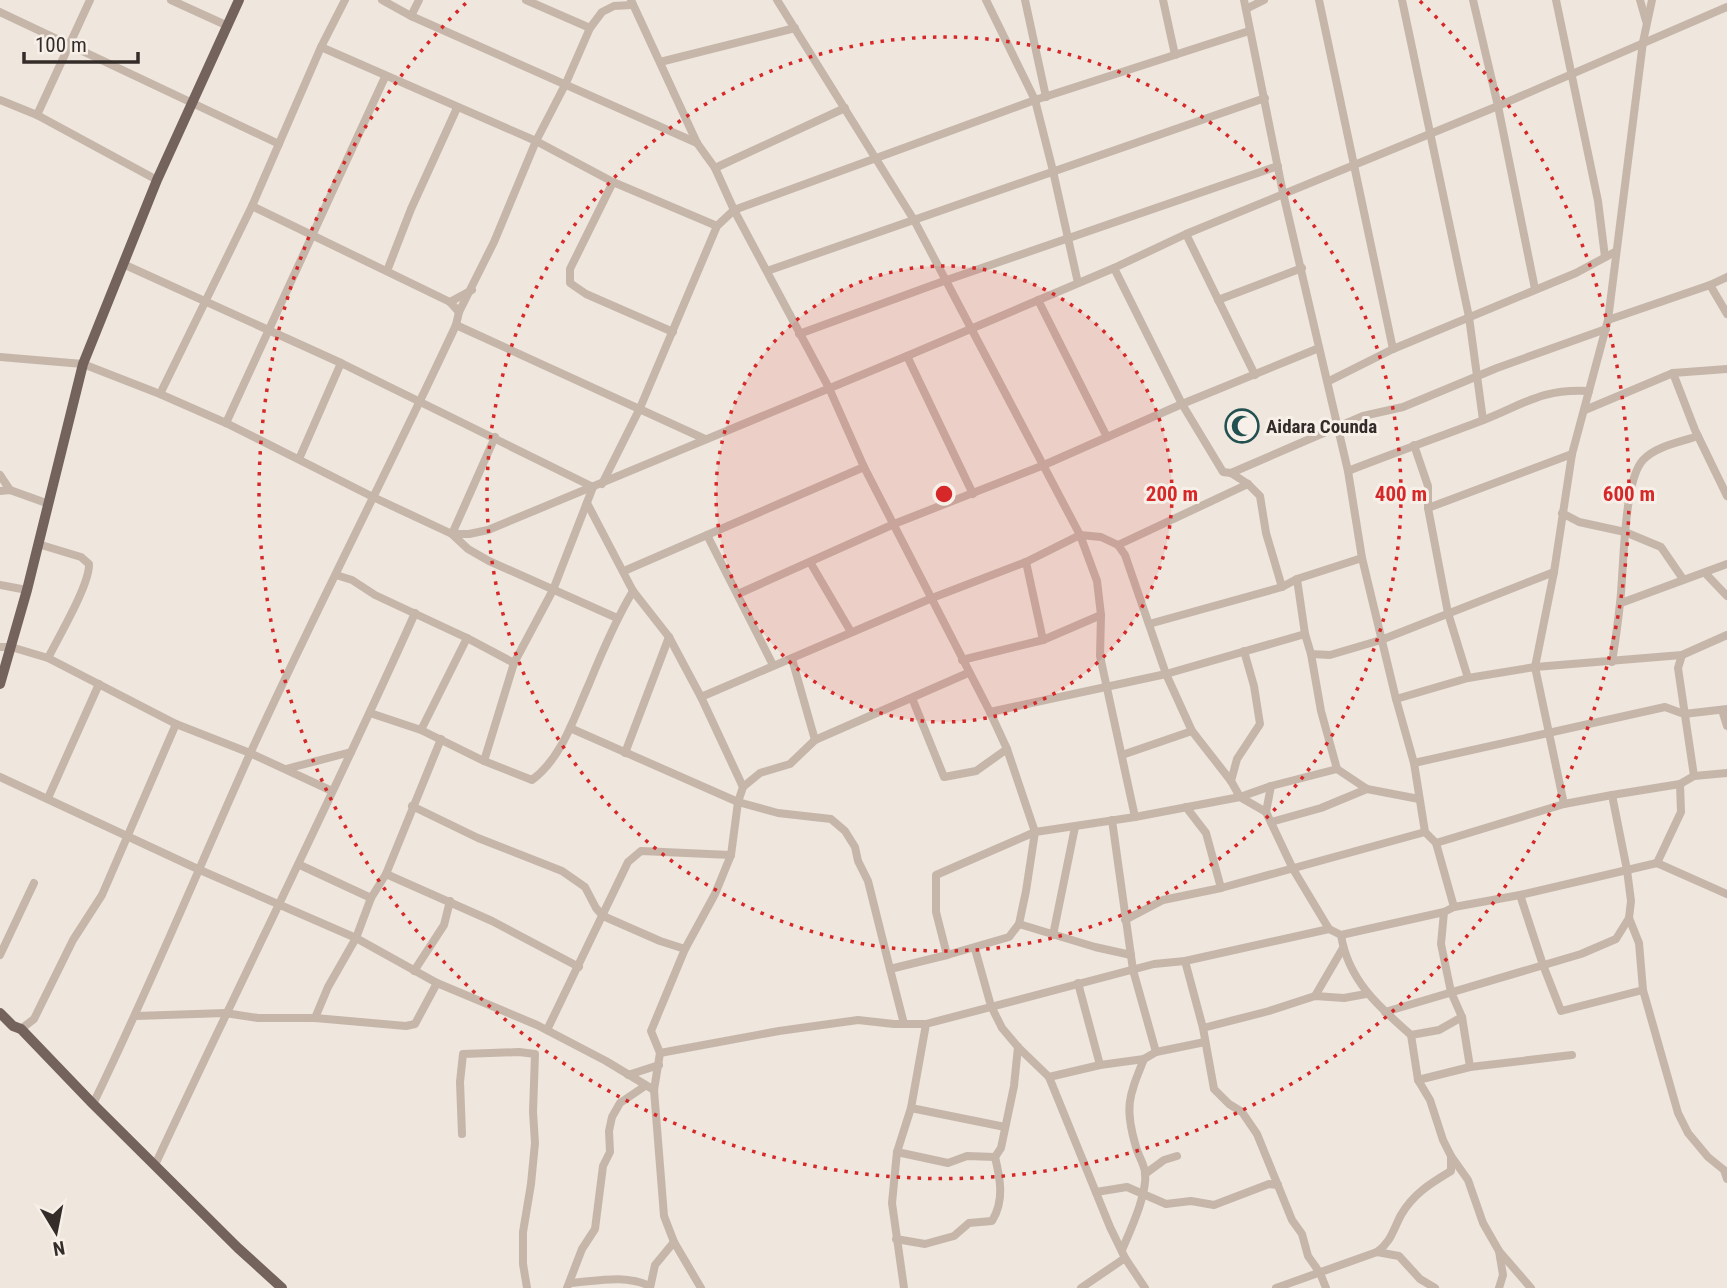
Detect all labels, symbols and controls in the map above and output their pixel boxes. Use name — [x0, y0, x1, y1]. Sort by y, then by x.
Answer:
scale bar — [24, 21, 138, 65]
text: 100 m — [35, 33, 87, 57]
mosque icon: Aidara Counda — [1223, 407, 1261, 445]
place label: Aidara Counda — [1266, 415, 1377, 438]
centre of rings — [932, 482, 956, 506]
text: 200 m — [1146, 482, 1198, 506]
text: 400 m — [1375, 482, 1427, 506]
text: 600 m — [1603, 482, 1655, 506]
north arrow — [21, 1197, 91, 1267]
text: N — [51, 1236, 67, 1261]

